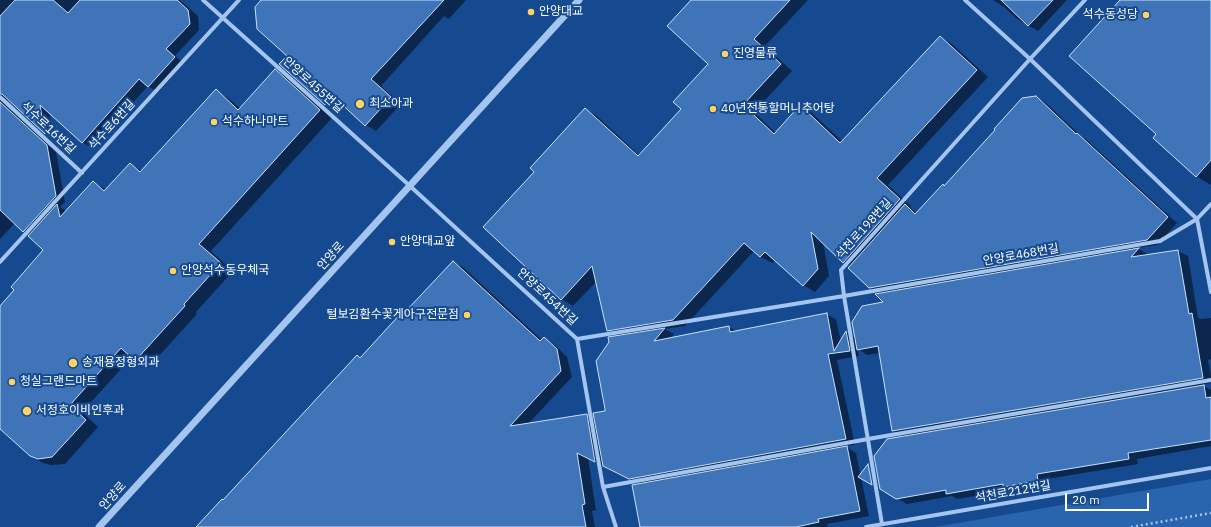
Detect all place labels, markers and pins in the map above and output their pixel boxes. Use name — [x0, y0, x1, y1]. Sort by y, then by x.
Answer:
place label: 안양대교 — [539, 5, 583, 19]
marker: 안양대교 — [526, 7, 536, 17]
place label: 석수동성당 — [1083, 8, 1138, 22]
marker: 석수동성당 — [1141, 10, 1151, 20]
place label: 진영물류 — [733, 47, 777, 61]
marker: 진영물류 — [720, 49, 730, 59]
place label: 최소아과 — [369, 97, 413, 111]
marker: 최소아과 — [354, 98, 366, 110]
place label: 40년전통할머니추어탕 — [721, 102, 835, 116]
marker: 40년전통할머니추어탕 — [708, 104, 718, 114]
place label: 석수하나마트 — [222, 115, 288, 129]
marker: 석수하나마트 — [209, 117, 219, 127]
place label: 안양대교앞 — [400, 235, 455, 249]
marker: 안양대교앞 — [387, 237, 397, 247]
place label: 안양석수동우체국 — [181, 264, 269, 278]
marker: 안양석수동우체국 — [168, 266, 178, 276]
place label: 털보김환수꽃게아구전문점 — [327, 308, 459, 322]
marker: 털보김환수꽃게아구전문점 — [462, 310, 472, 320]
place label: 송재용정형외과 — [82, 356, 159, 370]
marker: 송재용정형외과 — [67, 357, 79, 369]
place label: 청실그랜드마트 — [20, 375, 97, 389]
marker: 청실그랜드마트 — [7, 377, 17, 387]
place label: 서정호이비인후과 — [36, 404, 124, 418]
marker: 서정호이비인후과 — [21, 405, 33, 417]

